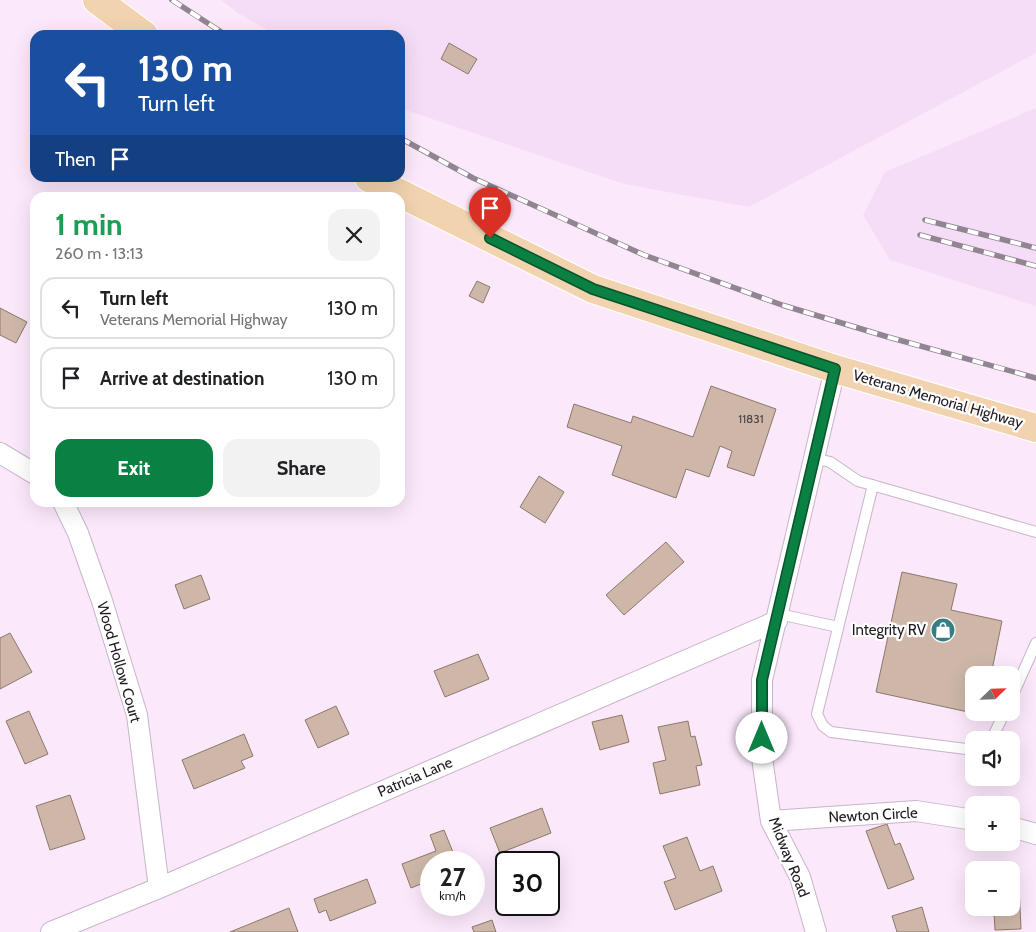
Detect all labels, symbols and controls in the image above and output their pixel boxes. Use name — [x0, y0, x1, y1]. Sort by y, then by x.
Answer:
text: 130 m — [138, 47, 233, 90]
icon: left — [55, 50, 120, 115]
text: Turn left — [138, 90, 215, 117]
icon: arrive — [106, 145, 134, 173]
text: Then — [55, 148, 96, 171]
pin — [469, 187, 511, 238]
icon: arrive — [476, 194, 504, 222]
text: 1 min — [55, 206, 123, 243]
button: close — [328, 209, 380, 261]
text: 260 m · 13:13 — [55, 244, 143, 263]
text: Turn left — [100, 287, 168, 310]
icon: left — [57, 294, 85, 322]
text: 130 m — [327, 297, 378, 320]
text: Veterans Memorial Highway — [100, 310, 288, 329]
icon: arrive — [57, 364, 85, 392]
street label: Veterans Memorial Highway — [851, 366, 1025, 432]
text: Arrive at destination — [100, 367, 264, 390]
text: 130 m — [327, 367, 378, 390]
house number: 11831 — [738, 411, 764, 426]
button: Exit — [55, 439, 213, 497]
button: Share — [223, 439, 380, 497]
street label: Wood Hollow Court — [93, 600, 145, 724]
shop icon: Integrity RV — [930, 617, 956, 643]
place label: Integrity RV — [852, 621, 927, 639]
north arrow — [965, 666, 1020, 721]
map controls — [965, 666, 1020, 916]
position arrow — [735, 711, 787, 763]
button: sound — [965, 731, 1020, 786]
street label: Patricia Lane — [375, 753, 456, 801]
button: + — [965, 796, 1020, 851]
street label: Newton Circle — [828, 804, 918, 826]
street label: Midway Road — [765, 814, 813, 900]
speed limit sign: 30 — [495, 851, 560, 916]
button: − — [965, 861, 1020, 916]
text: 27 — [440, 862, 465, 892]
text: km/h — [439, 888, 466, 903]

